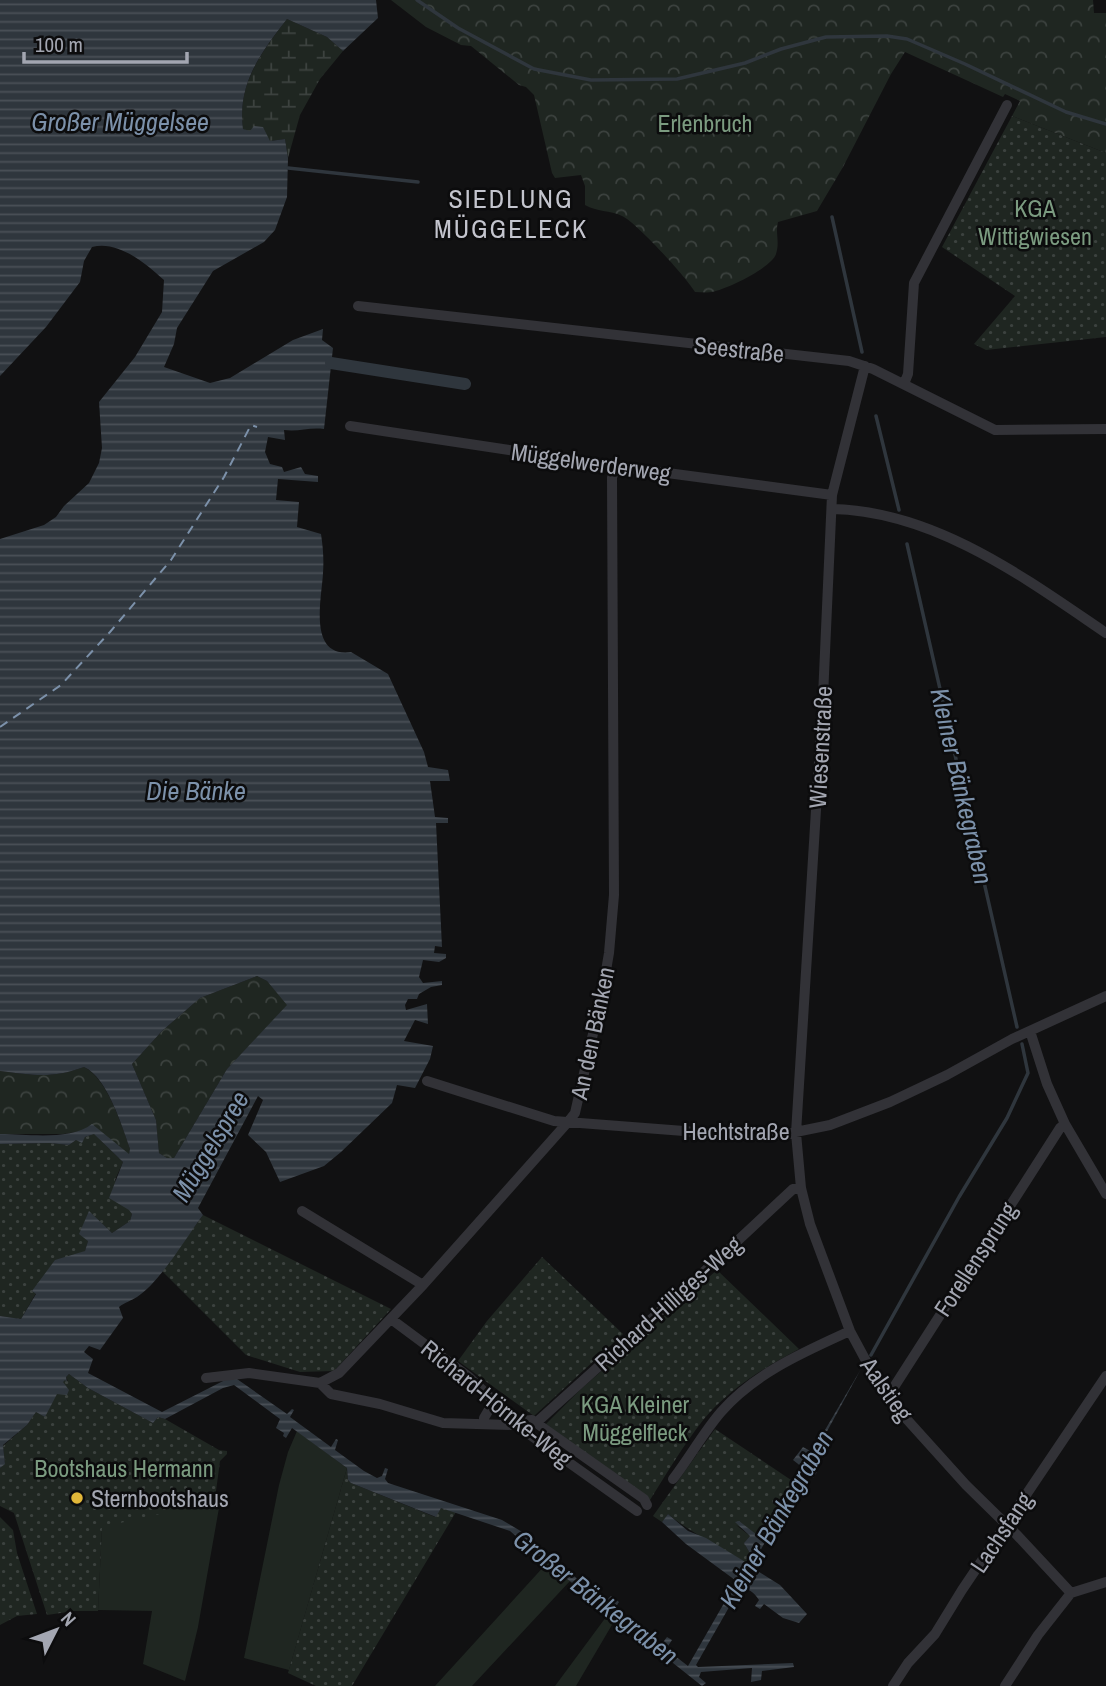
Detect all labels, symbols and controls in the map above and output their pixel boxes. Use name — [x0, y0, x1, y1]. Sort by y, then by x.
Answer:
scale bar — [24, 21, 187, 65]
text: 100 m — [35, 30, 83, 59]
water label: Großer Müggelsee — [31, 104, 209, 139]
park label: Erlenbruch — [657, 107, 753, 139]
district label: SIEDLUNG MÜGGELECK — [434, 181, 588, 246]
park label: KGA Wittigwiesen — [978, 192, 1092, 252]
street label: Seestraße — [692, 328, 786, 370]
street label: Müggelwerderweg — [509, 435, 673, 489]
water label: Kleiner Bänkegraben — [922, 684, 1002, 888]
street label: Wiesenstraße — [801, 685, 839, 809]
water label: Die Bänke — [146, 773, 246, 808]
street label: An den Bänken — [562, 964, 622, 1103]
water label: Müggelspree — [163, 1084, 257, 1208]
street label: Hechtstraße — [682, 1115, 790, 1147]
street label: Forellensprung — [926, 1196, 1024, 1322]
street label: Richard-Hilliges-Weg — [588, 1228, 749, 1378]
street label: Richard-Hörnke-Weg — [415, 1332, 579, 1474]
street label: Aalstieg — [853, 1350, 921, 1427]
park label: KGA Kleiner Müggelfleck — [581, 1388, 690, 1448]
water label: Kleiner Bänkegraben — [711, 1424, 841, 1614]
park label: Bootshaus Hermann — [34, 1452, 214, 1484]
place label: Sternbootshaus — [91, 1482, 229, 1514]
street label: Lachsfang — [962, 1485, 1040, 1579]
marker: Sternbootshaus — [69, 1490, 85, 1506]
water label: Großer Bänkegraben — [506, 1522, 686, 1672]
north arrow — [21, 1595, 91, 1665]
text: N — [55, 1606, 82, 1632]

